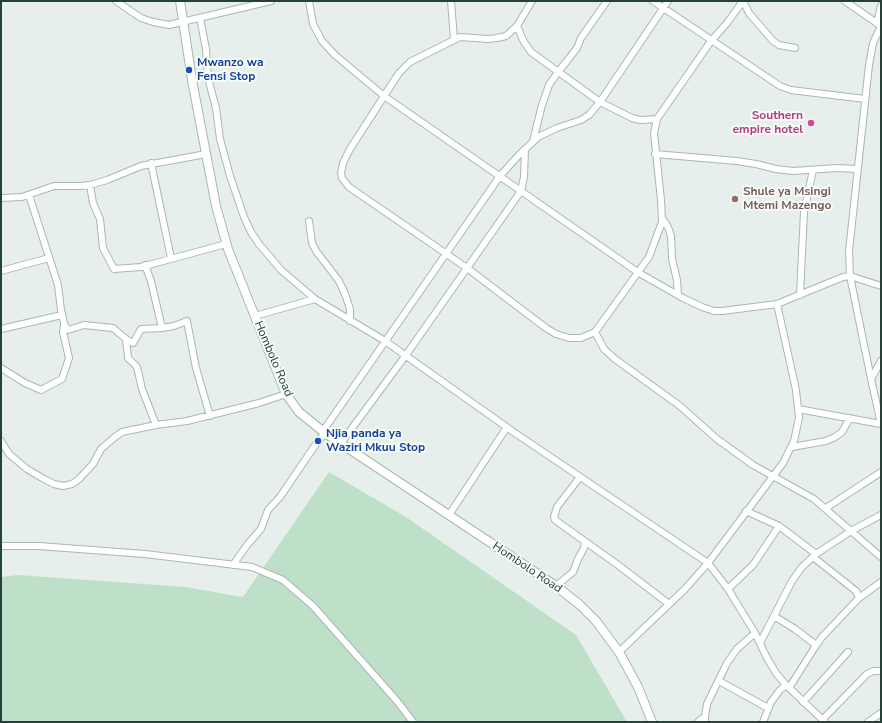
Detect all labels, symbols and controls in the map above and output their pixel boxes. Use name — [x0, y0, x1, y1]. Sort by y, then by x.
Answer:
place label: Mwanzo wa Fensi Stop — [197, 56, 264, 84]
marker: Mwanzo wa Fensi Stop — [184, 65, 194, 75]
place label: Southern empire hotel — [733, 109, 803, 137]
marker: Southern empire hotel — [806, 118, 816, 128]
place label: Shule ya Msingi Mtemi Mazengo — [743, 185, 832, 213]
marker: Shule ya Msingi Mtemi Mazengo — [730, 194, 740, 204]
street label: Hombolo Road — [251, 319, 295, 399]
place label: Njia panda ya Waziri Mkuu Stop — [326, 427, 425, 455]
marker: Njia panda ya Waziri Mkuu Stop — [313, 436, 323, 446]
street label: Hombolo Road — [489, 539, 565, 597]

